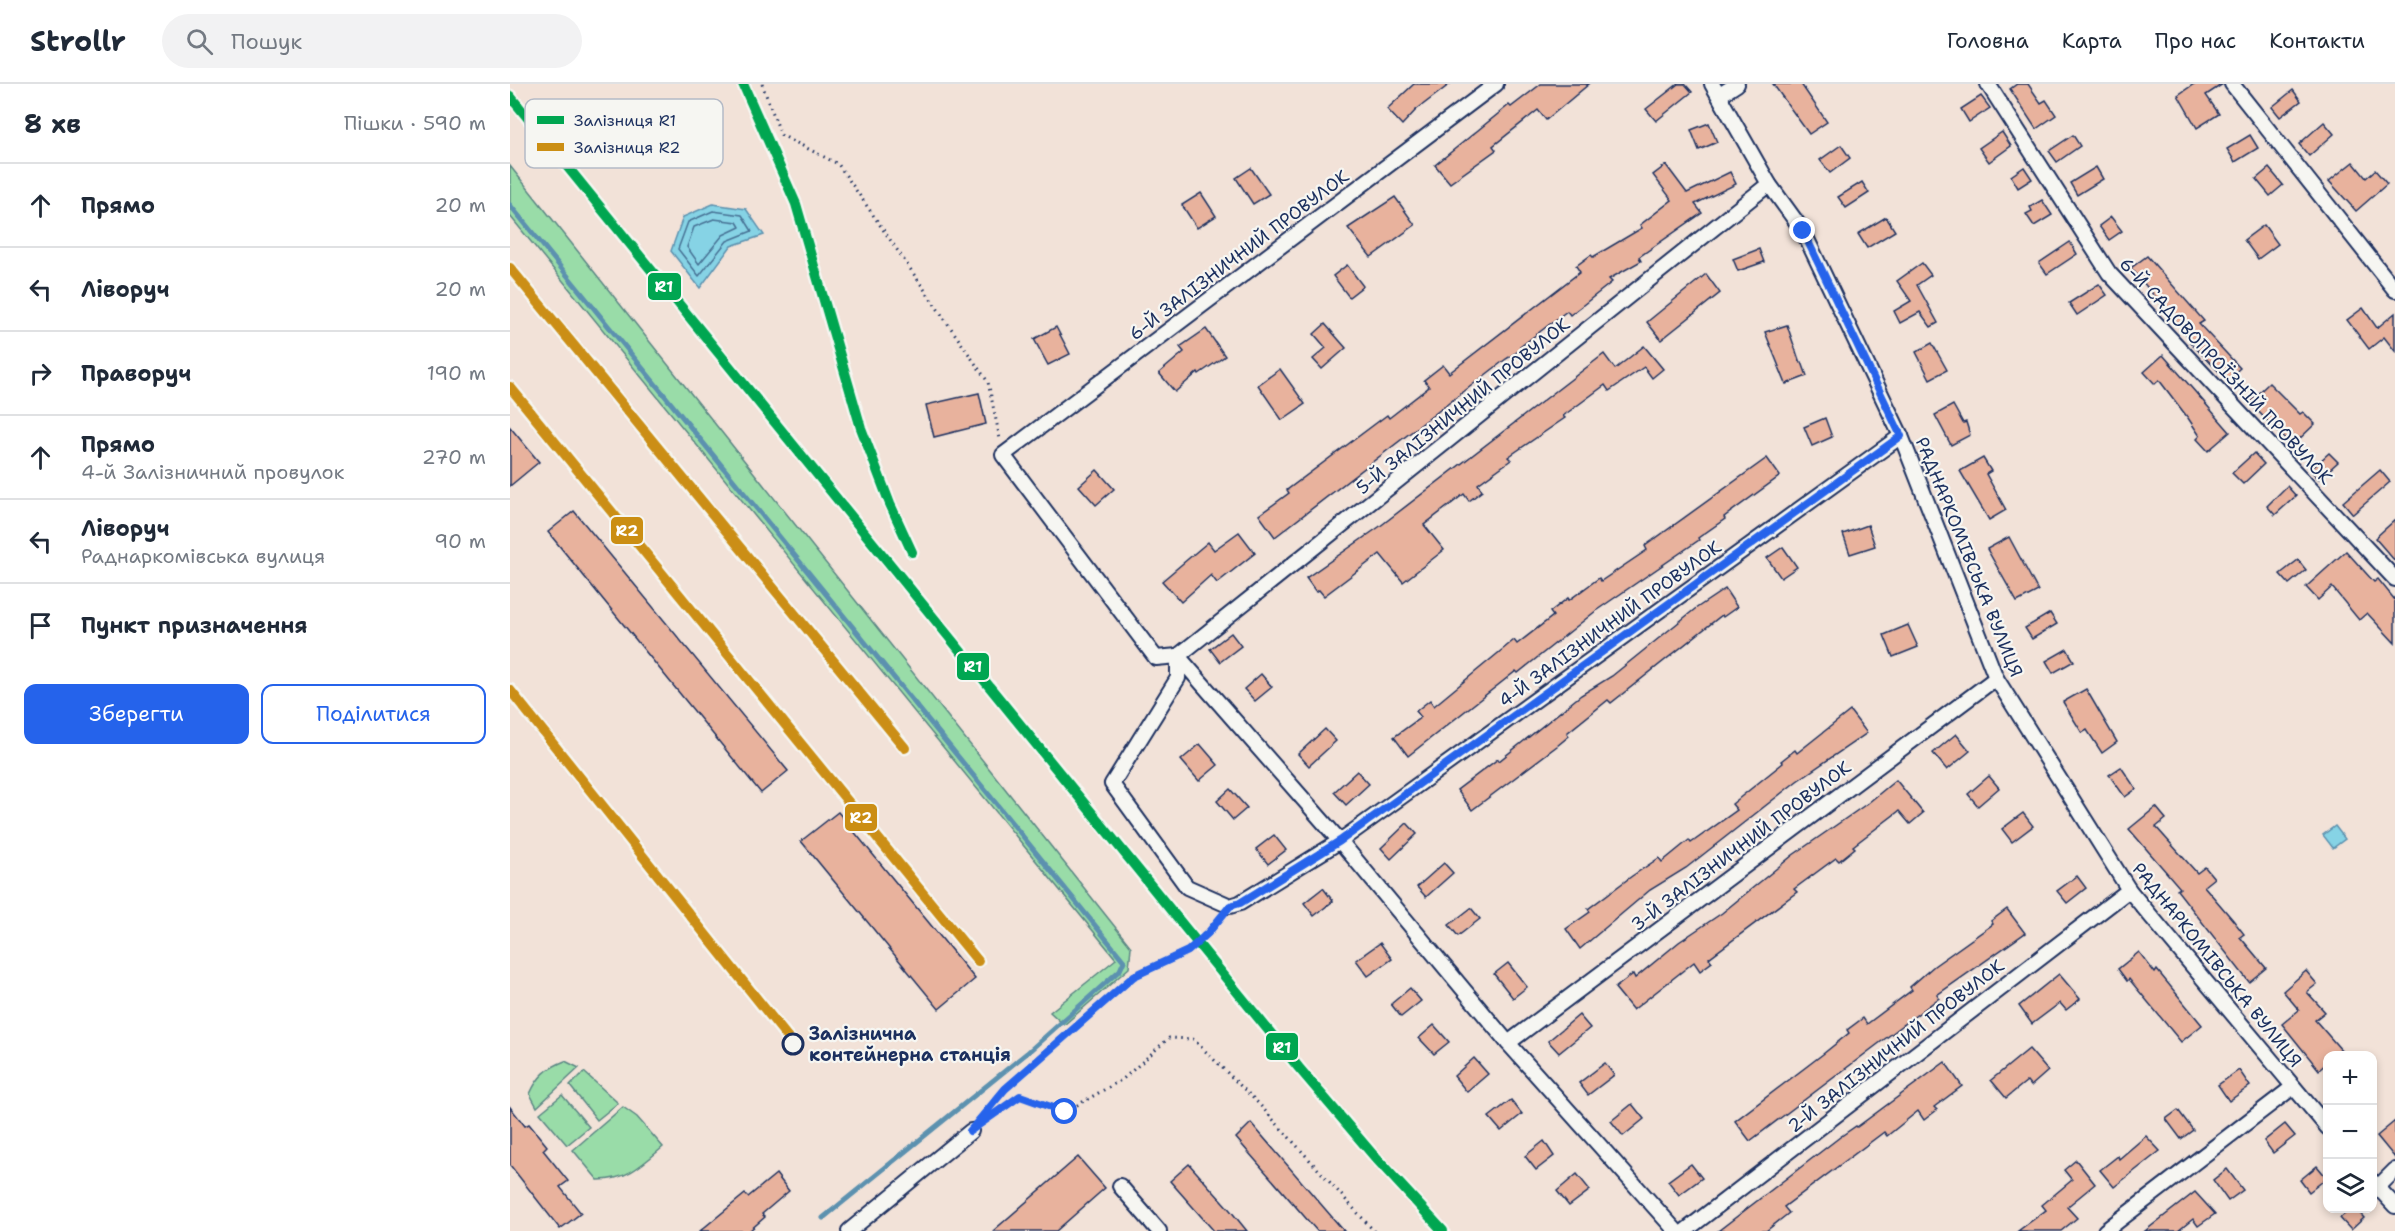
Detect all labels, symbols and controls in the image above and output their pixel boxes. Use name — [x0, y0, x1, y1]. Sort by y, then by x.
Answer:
search box — [162, 14, 582, 68]
text: Strollr — [30, 22, 126, 60]
icon: search — [183, 25, 216, 58]
text: Пошук — [231, 27, 302, 56]
text: Головна — [1947, 27, 2029, 55]
text: Карта — [2062, 27, 2122, 55]
text: Про нас — [2155, 27, 2236, 55]
text: Контакти — [2269, 27, 2365, 55]
legend — [525, 99, 723, 168]
text: 8 хв — [24, 106, 81, 141]
text: Пішки · 590 m — [344, 110, 486, 136]
text: Залізниця R1 — [574, 110, 676, 131]
text: Залізниця R2 — [574, 137, 680, 158]
street label: 6-Й ЗАЛІЗНИЧНИЙ ПРОВУЛОК — [1124, 164, 1354, 346]
icon: ahead — [24, 189, 57, 222]
text: Прямо — [81, 191, 155, 220]
text: 20 m — [435, 192, 486, 218]
route end — [1789, 217, 1815, 243]
street label: 6-Й САДОВОПРОЇЗНІЙ ПРОВУЛОК — [2114, 252, 2338, 490]
line badge: R1 — [647, 272, 682, 301]
icon: left — [24, 273, 57, 306]
text: Ліворуч — [81, 275, 169, 304]
text: 20 m — [435, 276, 486, 302]
text: R1 — [655, 276, 673, 297]
street label: 5-Й ЗАЛІЗНИЧНИЙ ПРОВУЛОК — [1351, 312, 1575, 500]
icon: right — [24, 357, 57, 390]
text: Праворуч — [81, 359, 191, 388]
text: 190 m — [427, 360, 486, 386]
text: Прямо — [81, 430, 155, 459]
street label: РАДНАРКОМІВСЬКА ВУЛИЦЯ — [1910, 434, 2028, 680]
icon: ahead — [24, 441, 57, 474]
text: 270 m — [422, 444, 486, 470]
text: 4-й Залізничний провулок — [81, 459, 344, 485]
text: Ліворуч — [81, 514, 169, 543]
line badge: R2 — [610, 516, 644, 545]
text: R2 — [616, 520, 638, 541]
icon: left — [24, 525, 57, 558]
text: 90 m — [434, 528, 486, 554]
street label: 4-Й ЗАЛІЗНИЧНИЙ ПРОВУЛОК — [1494, 535, 1726, 713]
text: Раднаркомівська вулиця — [81, 543, 325, 569]
icon: arrive — [24, 609, 57, 642]
text: Пункт призначення — [81, 611, 308, 640]
line badge: R1 — [956, 652, 990, 681]
text: R1 — [964, 656, 982, 677]
button: Зберегти — [24, 684, 249, 744]
button: Поділитися — [261, 684, 486, 744]
street label: 3-Й ЗАЛІЗНИЧНИЙ ПРОВУЛОК — [1626, 755, 1856, 937]
line badge: R2 — [844, 803, 878, 832]
text: R2 — [850, 807, 872, 828]
street label: РАДНАРКОМІВСЬКА ВУЛИЦЯ — [2127, 858, 2307, 1072]
street label: 2-Й ЗАЛІЗНИЧНИЙ ПРОВУЛОК — [1783, 954, 2009, 1138]
place label: Залізнична контейнерна станція — [809, 1022, 1011, 1067]
line badge: R1 — [1265, 1032, 1299, 1061]
marker: Залізнична контейнерна станція — [782, 1033, 804, 1055]
text: R1 — [1273, 1037, 1291, 1058]
map controls — [2323, 1051, 2377, 1213]
button: + — [2323, 1051, 2377, 1105]
route start — [1051, 1098, 1077, 1124]
button: − — [2323, 1105, 2377, 1159]
button: layers — [2323, 1159, 2377, 1213]

